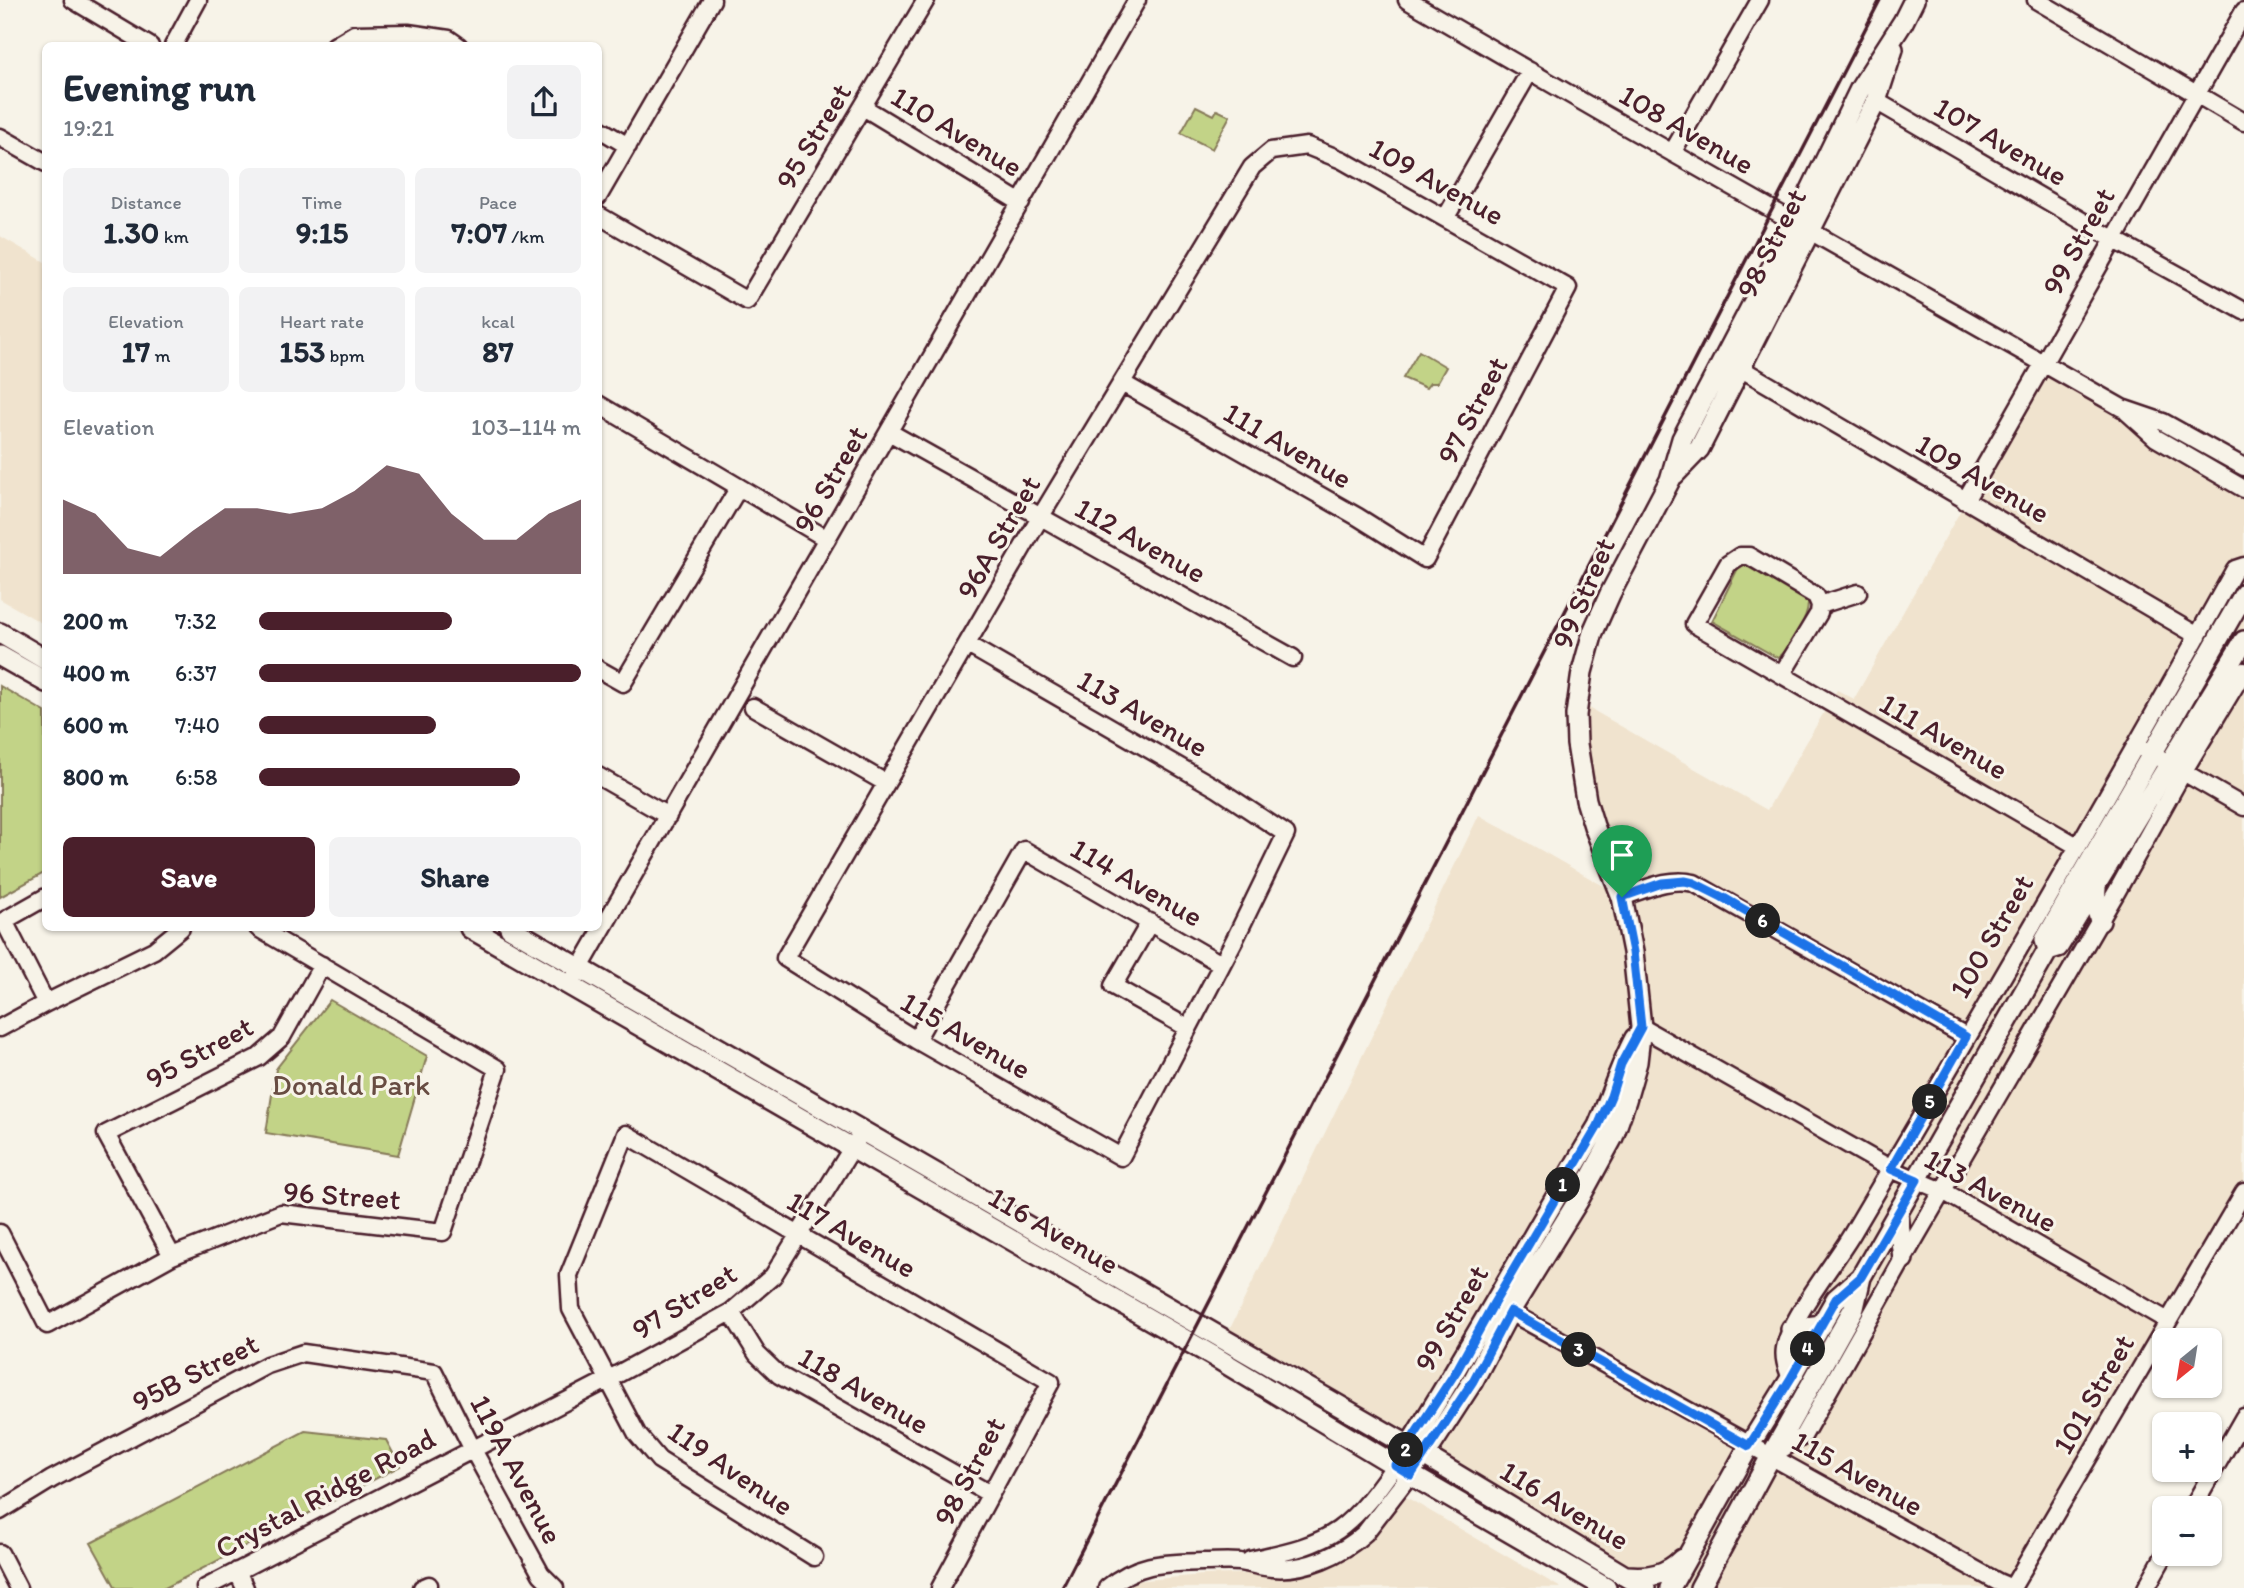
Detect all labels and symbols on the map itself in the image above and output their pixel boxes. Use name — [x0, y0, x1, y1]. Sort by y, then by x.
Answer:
street label: 95 Street — [767, 76, 859, 196]
street label: 108 Avenue — [1613, 76, 1761, 182]
street label: 110 Avenue — [885, 77, 1029, 185]
street label: 107 Avenue — [1928, 88, 2074, 194]
street label: 109 Avenue — [1363, 129, 1511, 233]
street label: 99 Street — [2033, 181, 2123, 301]
street label: 98 Street — [1728, 182, 1814, 304]
street label: 97 Street — [1428, 350, 1516, 470]
street label: 111 Avenue — [1217, 393, 1359, 497]
street label: 96 Street — [785, 419, 875, 539]
street label: 109 Avenue — [1909, 425, 2057, 531]
street label: 96A Street — [948, 469, 1048, 605]
street label: 112 Avenue — [1069, 489, 1213, 591]
street label: 99 Street — [1543, 532, 1623, 654]
street label: 113 Avenue — [1071, 661, 1215, 765]
street label: 111 Avenue — [1873, 684, 2015, 788]
pin — [1592, 825, 1652, 897]
street label: 114 Avenue — [1064, 829, 1210, 935]
street label: 100 Street — [1941, 867, 2041, 1005]
pin: 6 — [1746, 904, 1780, 939]
street label: 115 Avenue — [894, 983, 1038, 1087]
street label: 95 Street — [139, 1007, 259, 1097]
park label: Donald Park — [272, 1066, 430, 1103]
pin: 5 — [1912, 1084, 1948, 1120]
street label: 113 Avenue — [1918, 1140, 2064, 1240]
pin: 1 — [1546, 1168, 1580, 1202]
street label: 96 Street — [282, 1172, 402, 1218]
street label: 116 Avenue — [982, 1178, 1126, 1282]
street label: 117 Avenue — [781, 1182, 923, 1286]
street label: 97 Street — [625, 1254, 743, 1348]
street label: 99 Street — [1406, 1258, 1496, 1378]
street label: 95B Street — [126, 1324, 264, 1420]
street label: 101 Street — [2044, 1327, 2142, 1461]
north arrow — [2152, 1328, 2222, 1398]
pin: 3 — [1562, 1332, 1596, 1368]
pin: 4 — [1790, 1332, 1826, 1366]
street label: 118 Avenue — [792, 1338, 936, 1442]
street label: 119A Avenue — [462, 1388, 572, 1550]
street label: 98 Street — [925, 1410, 1013, 1532]
street label: 119 Avenue — [661, 1412, 801, 1524]
street label: Crystal Ridge Road — [209, 1419, 441, 1567]
street label: 115 Avenue — [1786, 1422, 1930, 1524]
pin: 2 — [1388, 1432, 1424, 1468]
street label: 116 Avenue — [1494, 1452, 1636, 1558]

